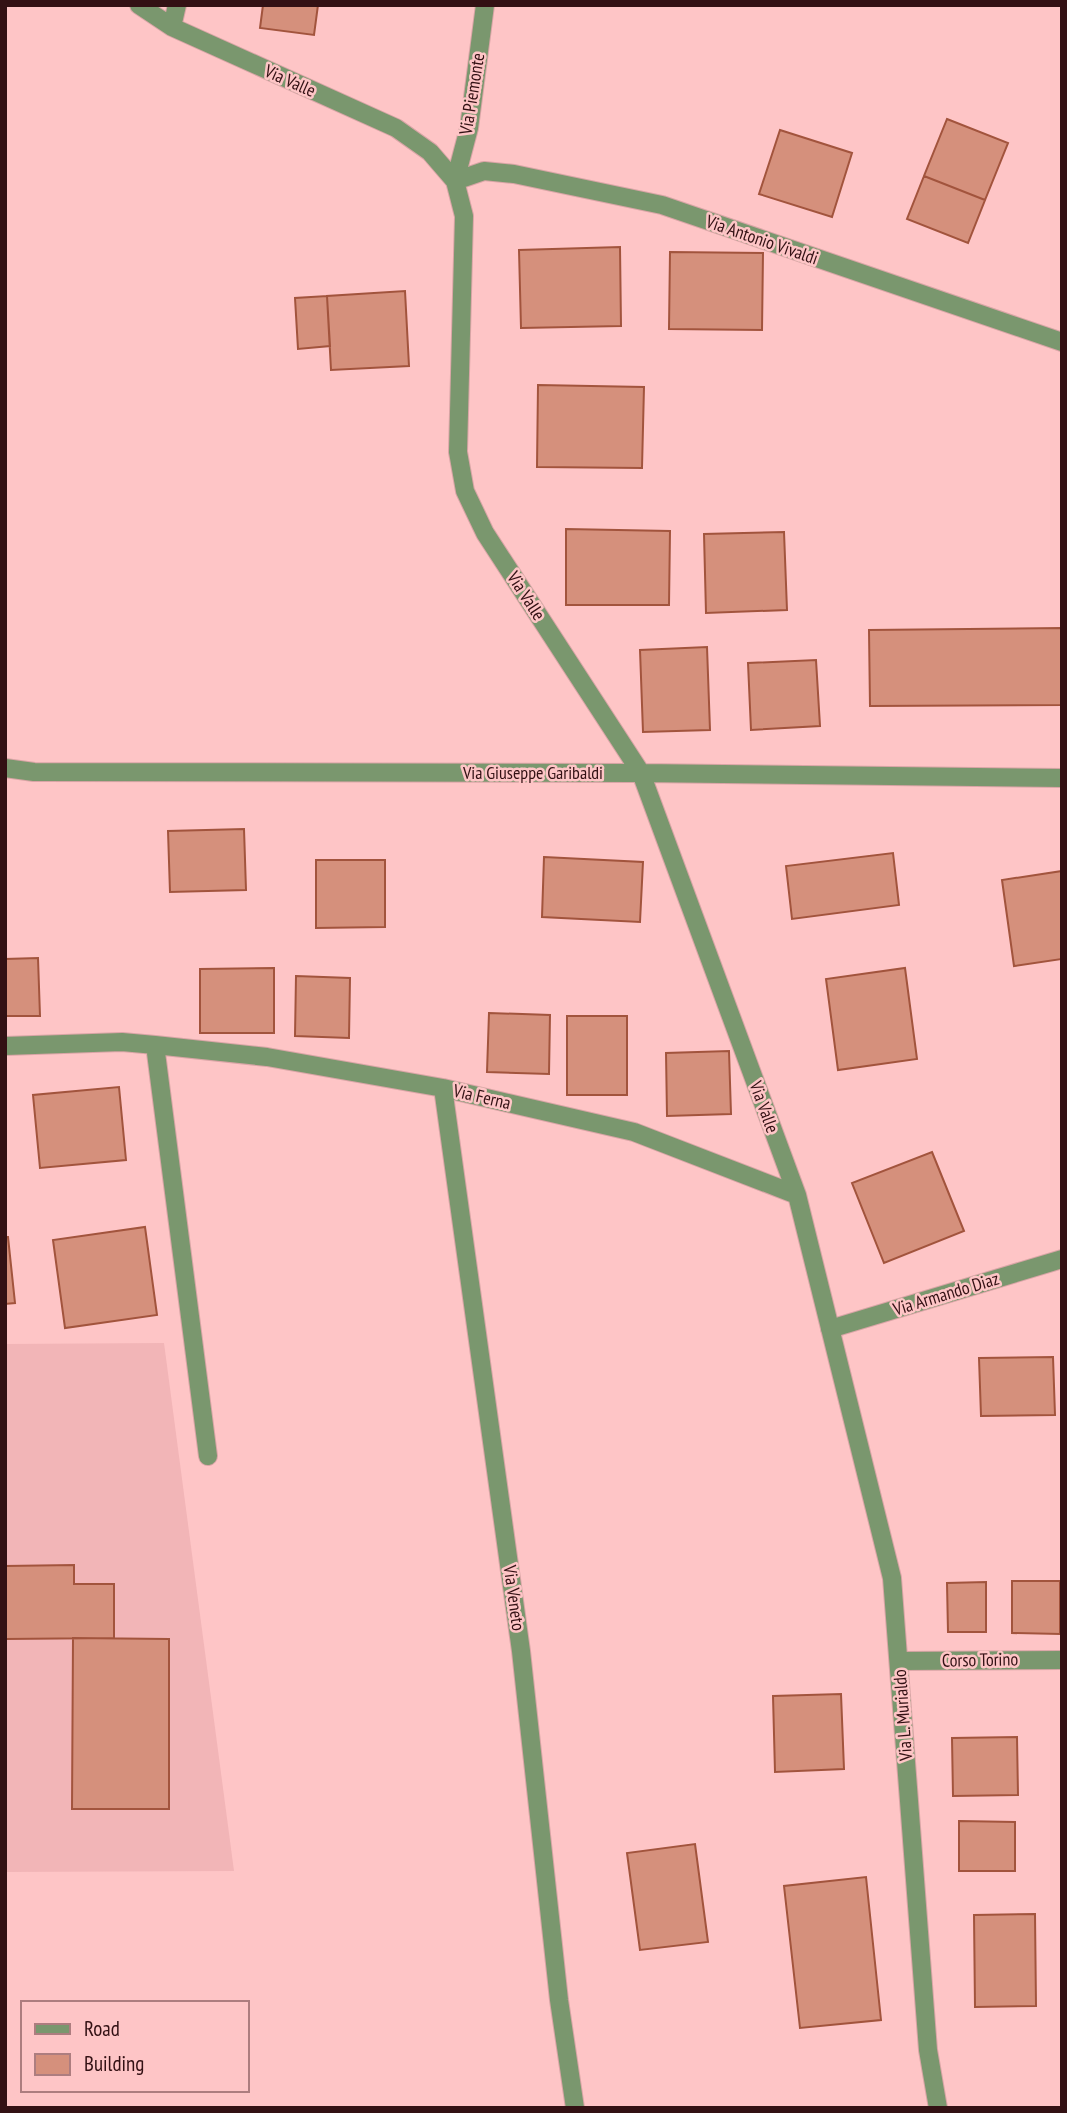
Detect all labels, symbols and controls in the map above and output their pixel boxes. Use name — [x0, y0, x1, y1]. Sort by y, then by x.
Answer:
street label: Via Piemonte — [454, 51, 489, 137]
street label: Via Valle — [260, 59, 319, 102]
street label: Via Antonio Vivaldi — [702, 209, 821, 269]
street label: Via Valle — [502, 566, 551, 624]
street label: Via Giuseppe Garibaldi — [462, 761, 603, 784]
street label: Via Valle — [744, 1077, 784, 1136]
street label: Via Ferna — [450, 1079, 513, 1114]
street label: Via Armando Diaz — [889, 1267, 1002, 1321]
street label: Via Veneto — [498, 1563, 530, 1632]
street label: Corso Torino — [942, 1647, 1018, 1672]
street label: Via L. Murialdo — [888, 1668, 917, 1763]
legend — [21, 2001, 248, 2092]
text: Road — [84, 2015, 120, 2042]
text: Building — [84, 2050, 144, 2077]

